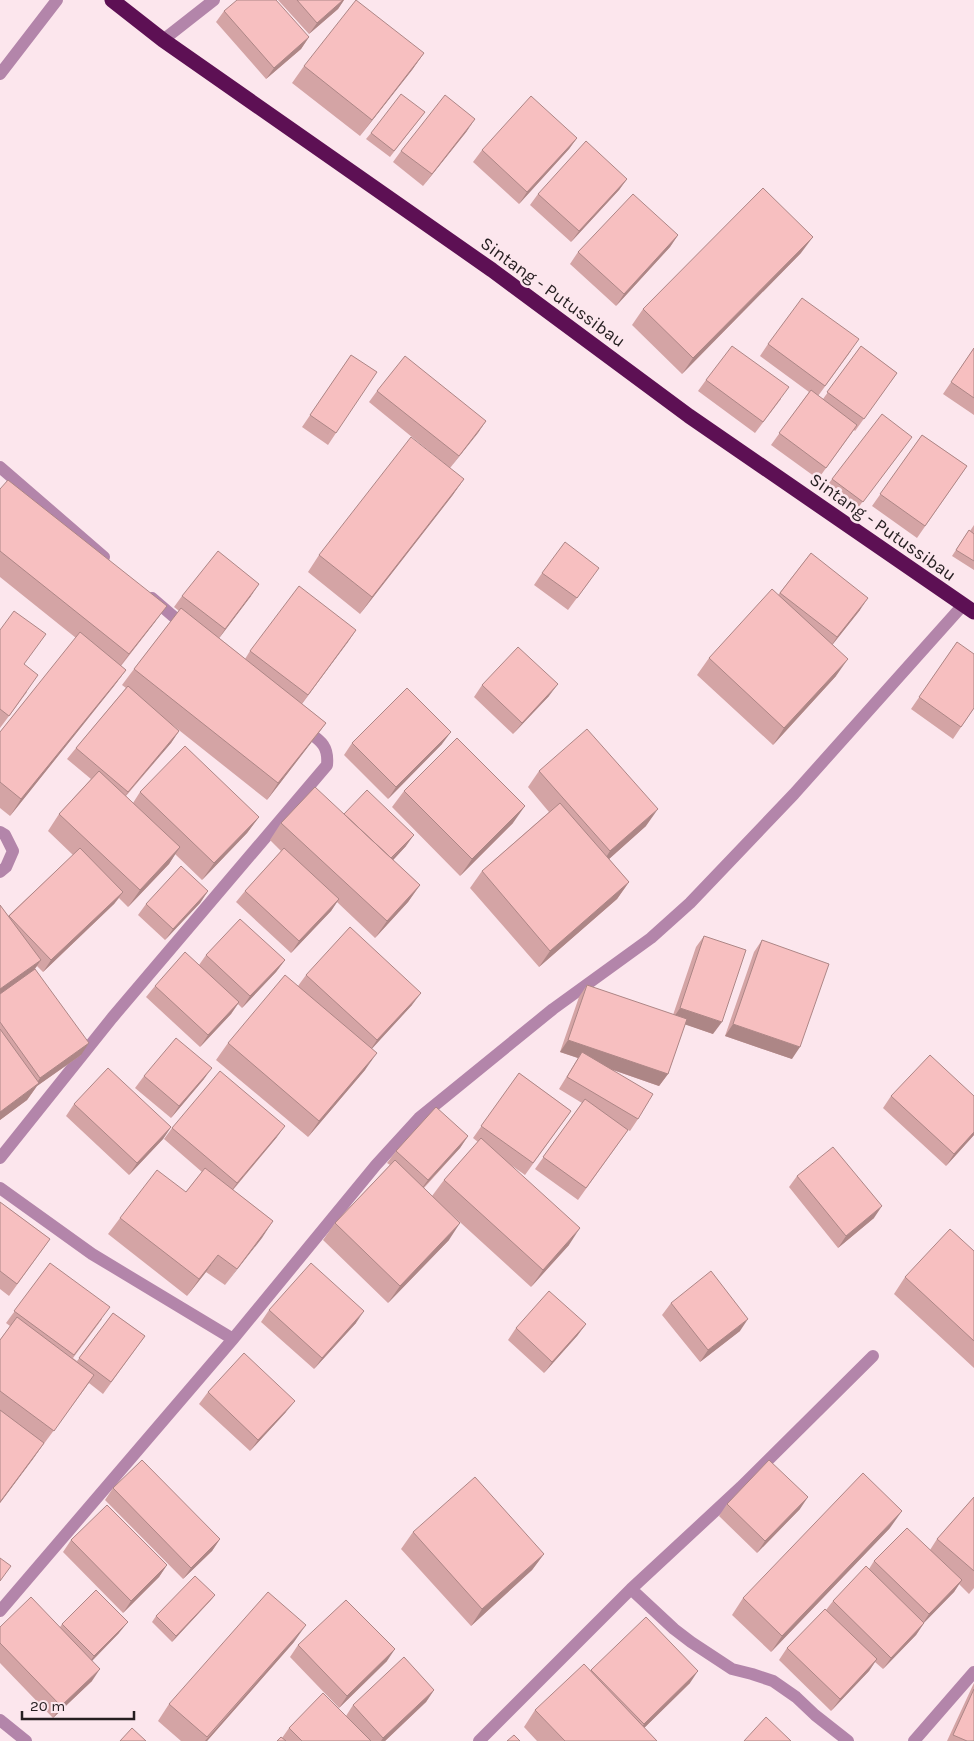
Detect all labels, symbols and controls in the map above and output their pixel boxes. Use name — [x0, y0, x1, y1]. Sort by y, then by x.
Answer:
street label: Sintang - Putussibau — [476, 232, 630, 352]
street label: Sintang - Putussibau — [805, 468, 961, 586]
scale bar — [22, 1688, 135, 1720]
text: 20 m — [30, 1697, 65, 1715]

